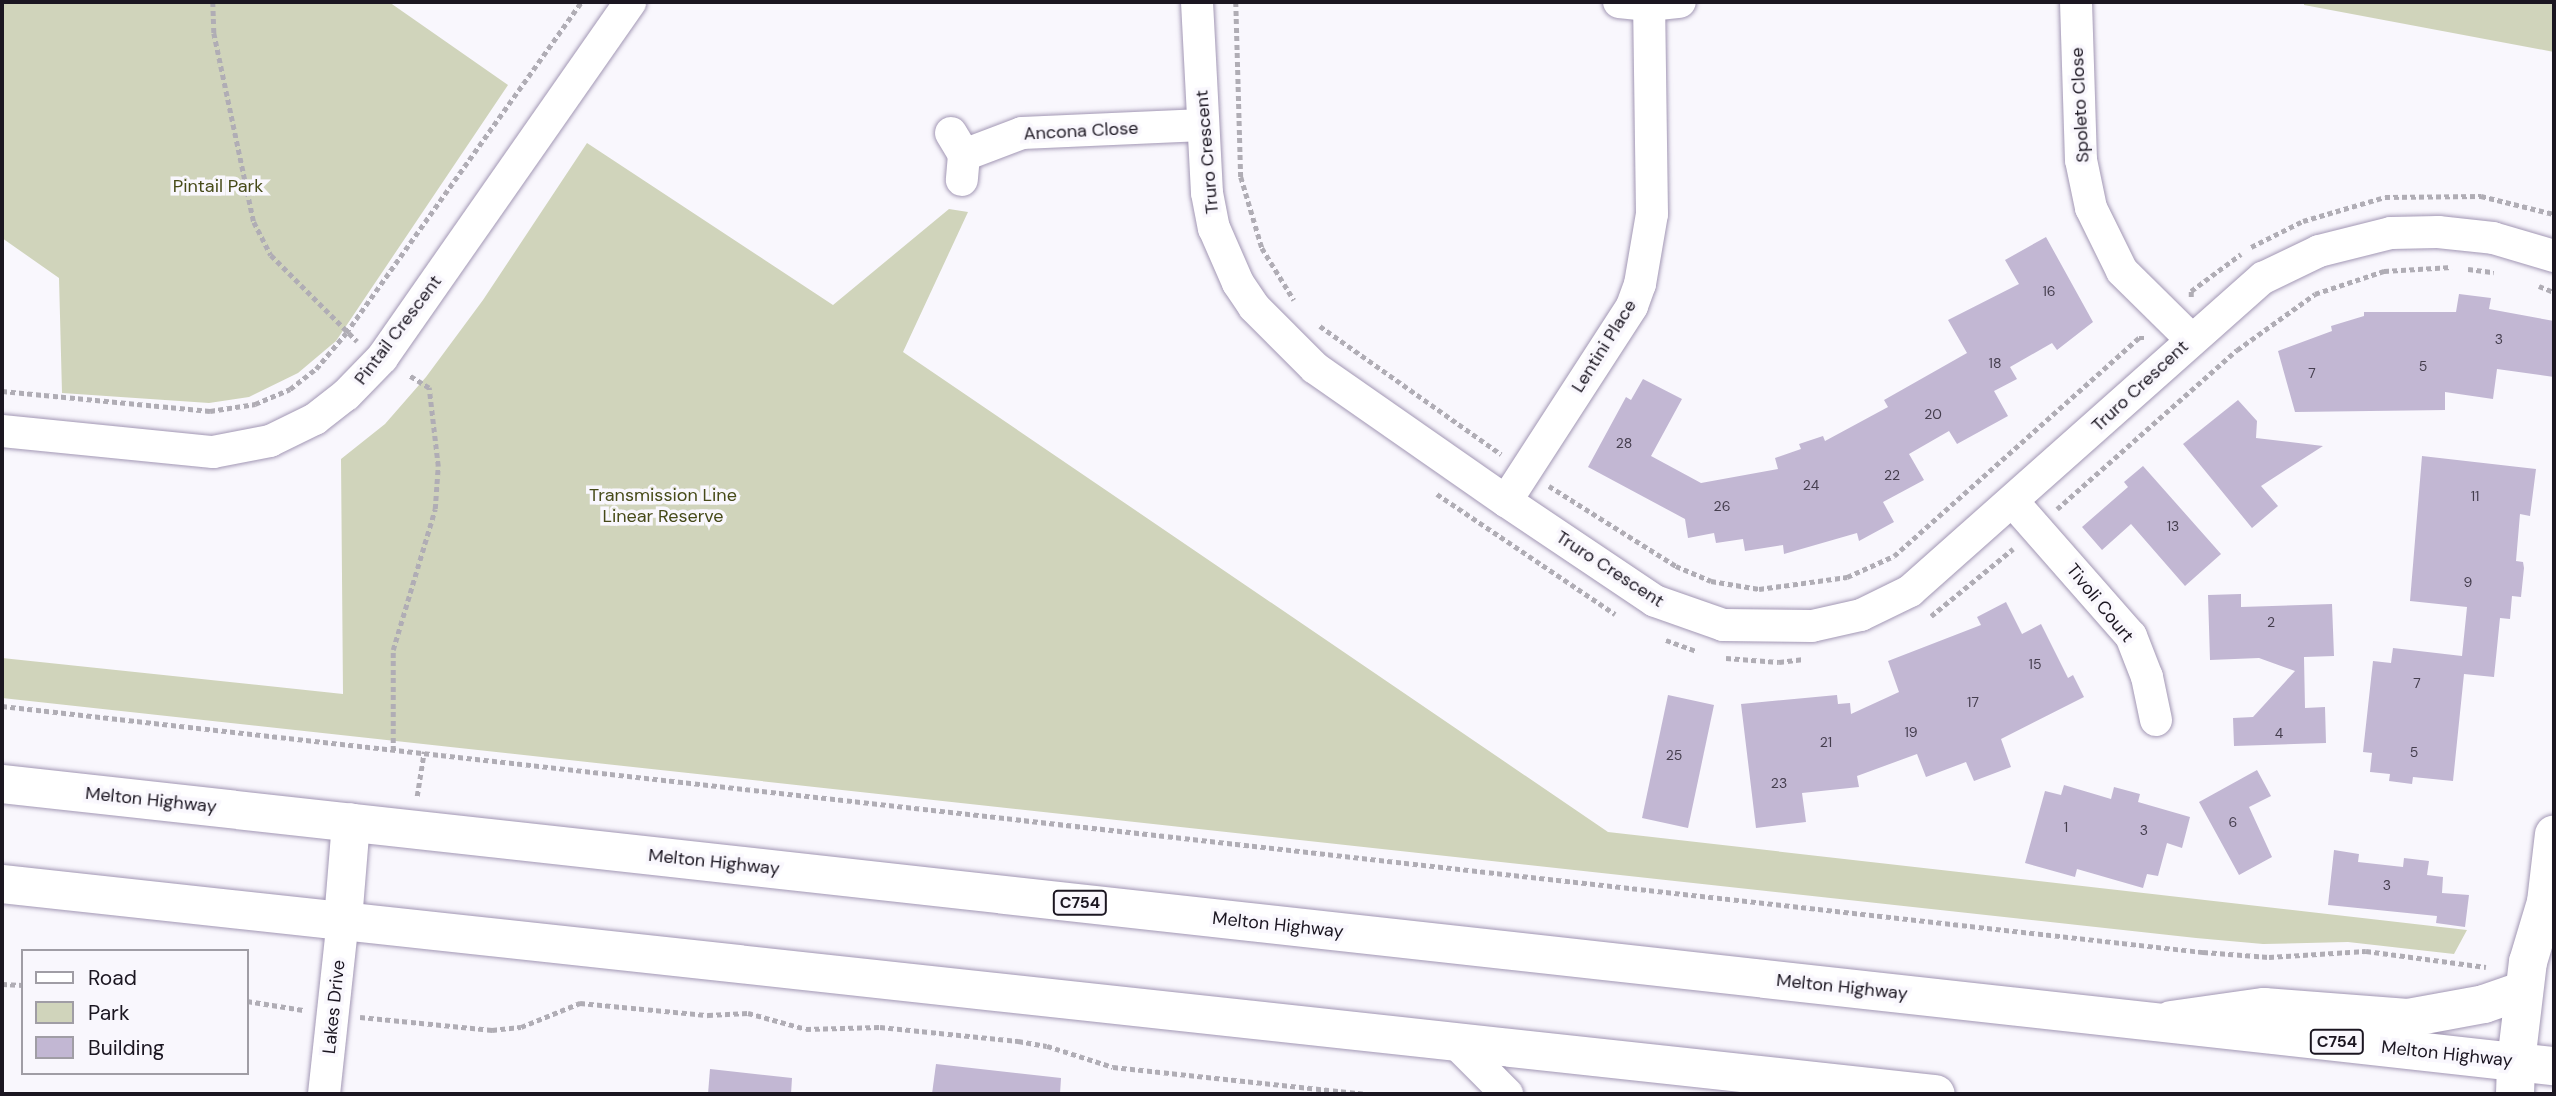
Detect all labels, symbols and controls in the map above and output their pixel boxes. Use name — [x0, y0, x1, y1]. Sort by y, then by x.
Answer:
street label: Spoleto Close — [2066, 47, 2094, 163]
street label: Truro Crescent — [1191, 89, 1223, 215]
street label: Ancona Close — [1023, 117, 1139, 145]
park label: Pintail Park — [173, 175, 263, 197]
street label: Pintail Crescent — [350, 271, 446, 389]
house number: 16 — [2042, 283, 2056, 299]
street label: Lentini Place — [1567, 296, 1641, 396]
house number: 3 — [2495, 331, 2503, 347]
street label: Truro Crescent — [2087, 336, 2193, 436]
house number: 18 — [1989, 355, 2001, 371]
house number: 5 — [2419, 358, 2427, 374]
house number: 7 — [2308, 365, 2316, 381]
house number: 20 — [1924, 406, 1942, 422]
house number: 28 — [1616, 435, 1632, 451]
house number: 22 — [1884, 467, 1900, 483]
house number: 24 — [1803, 477, 1819, 493]
park label: Transmission Line Linear Reserve — [589, 485, 737, 528]
house number: 11 — [2471, 488, 2479, 504]
house number: 26 — [1714, 498, 1730, 514]
house number: 13 — [2167, 518, 2179, 534]
street label: Truro Crescent — [1552, 526, 1668, 612]
street label: Tivoli Court — [2062, 559, 2138, 647]
house number: 9 — [2464, 574, 2472, 590]
house number: 2 — [2267, 614, 2275, 630]
house number: 15 — [2029, 656, 2041, 672]
house number: 7 — [2413, 675, 2421, 691]
house number: 17 — [1967, 694, 1979, 710]
house number: 19 — [1904, 724, 1918, 740]
house number: 4 — [2275, 725, 2283, 741]
house number: 21 — [1820, 734, 1832, 750]
house number: 5 — [2410, 744, 2418, 760]
house number: 25 — [1666, 747, 1682, 763]
house number: 23 — [1771, 775, 1787, 791]
street label: Melton Highway — [84, 782, 218, 818]
house number: 6 — [2229, 814, 2237, 830]
house number: 1 — [2064, 819, 2068, 835]
house number: 3 — [2140, 822, 2148, 838]
street label: Melton Highway — [647, 844, 781, 880]
house number: 3 — [2383, 877, 2391, 893]
road number: C754 — [1052, 890, 1108, 916]
street label: Melton Highway — [1211, 907, 1345, 943]
legend — [21, 949, 248, 1075]
street label: Lakes Drive — [318, 959, 350, 1055]
text: Road — [88, 964, 137, 992]
street label: Melton Highway — [1775, 969, 1909, 1005]
text: Park — [88, 999, 129, 1027]
road number: C754 — [2309, 1030, 2365, 1054]
text: Building — [88, 1034, 164, 1062]
street label: Melton Highway — [2380, 1036, 2514, 1072]

